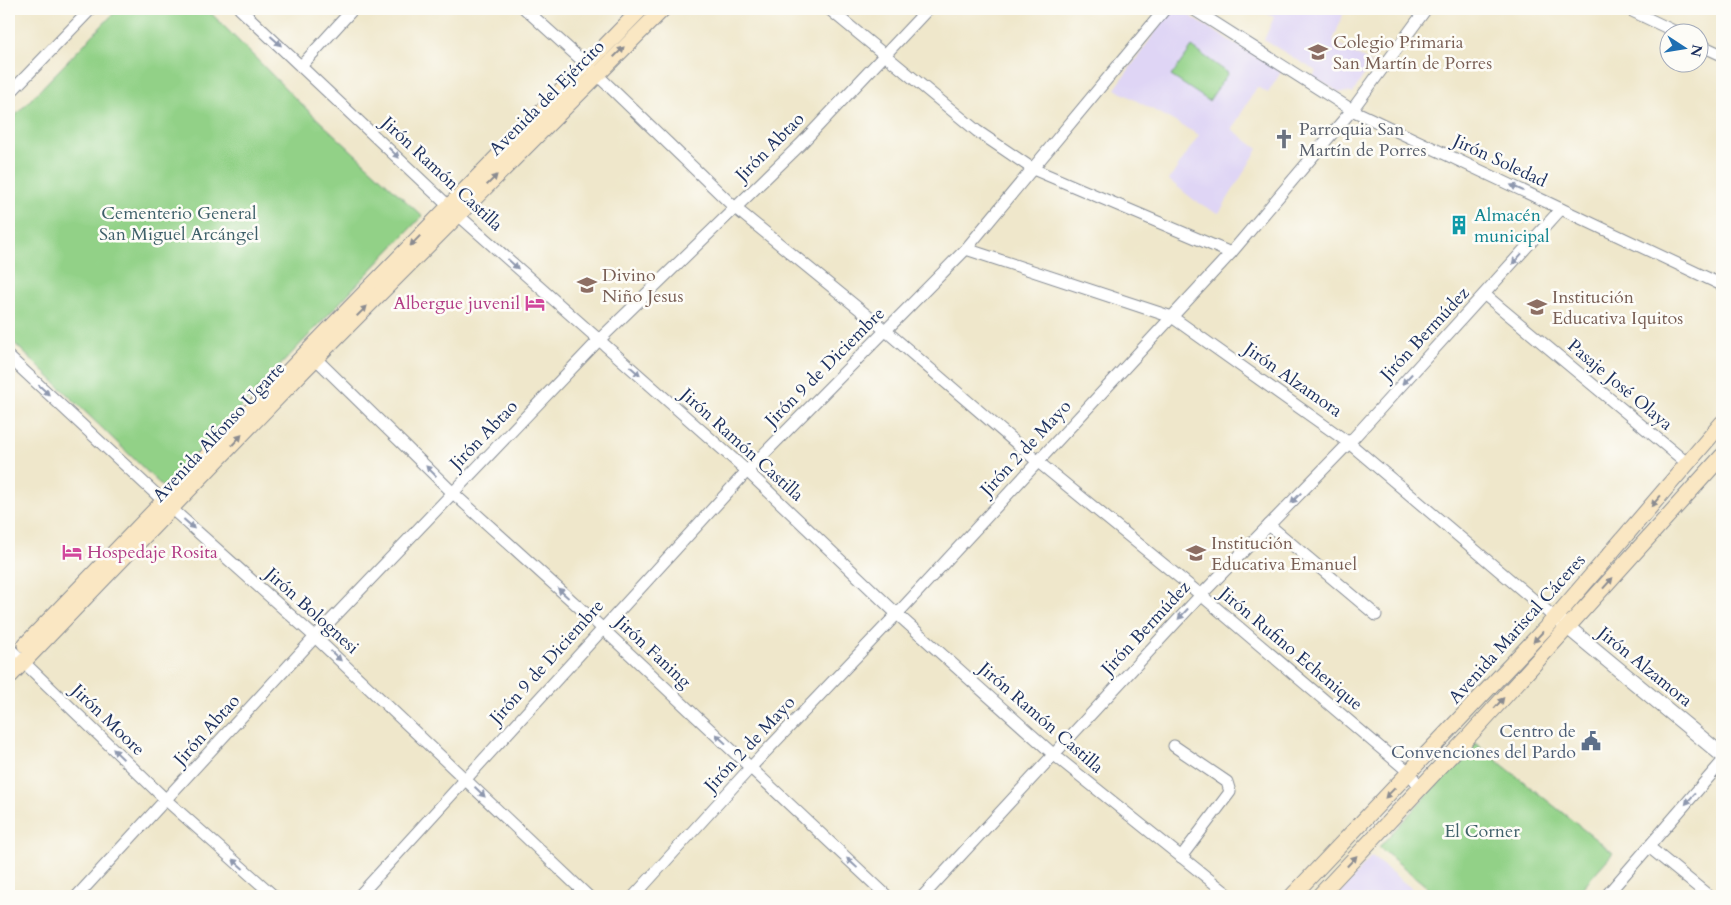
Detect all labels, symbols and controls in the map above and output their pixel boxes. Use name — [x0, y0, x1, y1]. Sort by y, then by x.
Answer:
north arrow — [1658, 22, 1708, 72]
place label: Colegio Primaria San Martín de Porres — [1333, 30, 1492, 76]
street label: Avenida del Ejército — [484, 34, 611, 161]
one-way arrow — [269, 36, 282, 47]
school or university icon: Colegio Primaria San Martín de Porres — [1307, 41, 1329, 63]
text: N — [1686, 43, 1707, 59]
one-way arrow — [613, 46, 625, 58]
street label: Jirón Abtao — [728, 107, 810, 189]
street label: Jirón Ramón Castilla — [373, 109, 508, 237]
place label: Parroquia San Martín de Porres — [1299, 117, 1426, 163]
street label: Jirón Soledad — [1446, 127, 1551, 194]
church icon: Parroquia San Martín de Porres — [1273, 128, 1295, 150]
one-way arrow — [388, 147, 400, 159]
one-way arrow — [486, 174, 498, 186]
one-way arrow — [1509, 184, 1524, 193]
park label: Cementerio General San Miguel Arcángel — [99, 201, 259, 247]
place label: Almacén municipal — [1474, 203, 1550, 249]
building icon: Almacén municipal — [1448, 214, 1470, 236]
one-way arrow — [409, 234, 421, 246]
one-way arrow — [1511, 252, 1522, 265]
one-way arrow — [506, 258, 519, 269]
place label: Divino Niño Jesus — [602, 263, 683, 309]
school or university icon: Divino Niño Jesus — [576, 274, 598, 296]
street label: Jirón Bermúdez — [1373, 281, 1475, 389]
place label: Institución Educativa Iquitos — [1552, 285, 1683, 331]
place label: Albergue juvenil — [393, 291, 520, 316]
hotel icon: Albergue juvenil — [524, 292, 546, 314]
school or university icon: Institución Educativa Iquitos — [1526, 296, 1548, 318]
street label: Jirón 9 de Diciembre — [757, 302, 890, 435]
one-way arrow — [356, 305, 368, 317]
street label: Pasaje José Olaya — [1562, 334, 1678, 437]
street label: Jirón Alzamora — [1236, 335, 1347, 423]
street label: Avenida Alfonso Ugarte — [147, 356, 291, 508]
one-way arrow — [628, 366, 641, 377]
one-way arrow — [1401, 373, 1413, 385]
street label: Jirón Ramón Castilla — [673, 381, 809, 507]
one-way arrow — [38, 384, 50, 396]
street label: Jirón Abtao — [442, 394, 524, 478]
street label: Jirón 2 de Mayo — [973, 394, 1077, 504]
one-way arrow — [231, 435, 243, 447]
one-way arrow — [425, 465, 437, 477]
one-way arrow — [1290, 491, 1302, 503]
one-way arrow — [1650, 495, 1662, 507]
one-way arrow — [183, 518, 195, 530]
place label: Institución Educativa Emanuel — [1211, 531, 1357, 577]
place label: Hospedaje Rosita — [87, 540, 218, 565]
hotel icon: Hospedaje Rosita — [61, 541, 83, 563]
school or university icon: Institución Educativa Emanuel — [1185, 542, 1207, 564]
street label: Avenida Mariscal Cáceres — [1443, 549, 1591, 709]
street label: Jirón Bolognesi — [257, 560, 364, 660]
street label: Jirón Bermúdez — [1094, 575, 1196, 683]
one-way arrow — [1602, 578, 1614, 590]
street label: Jirón Rufino Echenique — [1212, 580, 1368, 716]
one-way arrow — [558, 587, 570, 599]
street label: Jirón 9 de Diciembre — [482, 594, 610, 732]
street label: Jirón Faning — [607, 608, 697, 695]
one-way arrow — [1177, 608, 1189, 620]
street label: Jirón Alzamora — [1590, 619, 1698, 713]
one-way arrow — [1532, 630, 1544, 642]
one-way arrow — [330, 650, 342, 662]
street label: Jirón Ramón Castilla — [971, 655, 1109, 779]
street label: Jirón Moore — [63, 676, 150, 762]
street label: Jirón Abtao — [166, 689, 246, 773]
street label: Jirón 2 de Mayo — [697, 690, 801, 800]
one-way arrow — [1493, 698, 1505, 710]
place label: Centro de Convenciones del Pardo — [1391, 719, 1576, 765]
public building icon: Centro de Convenciones del Pardo — [1580, 730, 1602, 752]
one-way arrow — [715, 733, 727, 745]
one-way arrow — [112, 748, 124, 760]
one-way arrow — [474, 786, 486, 798]
one-way arrow — [1384, 787, 1396, 799]
one-way arrow — [1685, 793, 1696, 806]
park label: El Corner — [1444, 819, 1520, 844]
one-way arrow — [1346, 855, 1358, 867]
one-way arrow — [846, 857, 858, 869]
one-way arrow — [232, 858, 244, 870]

